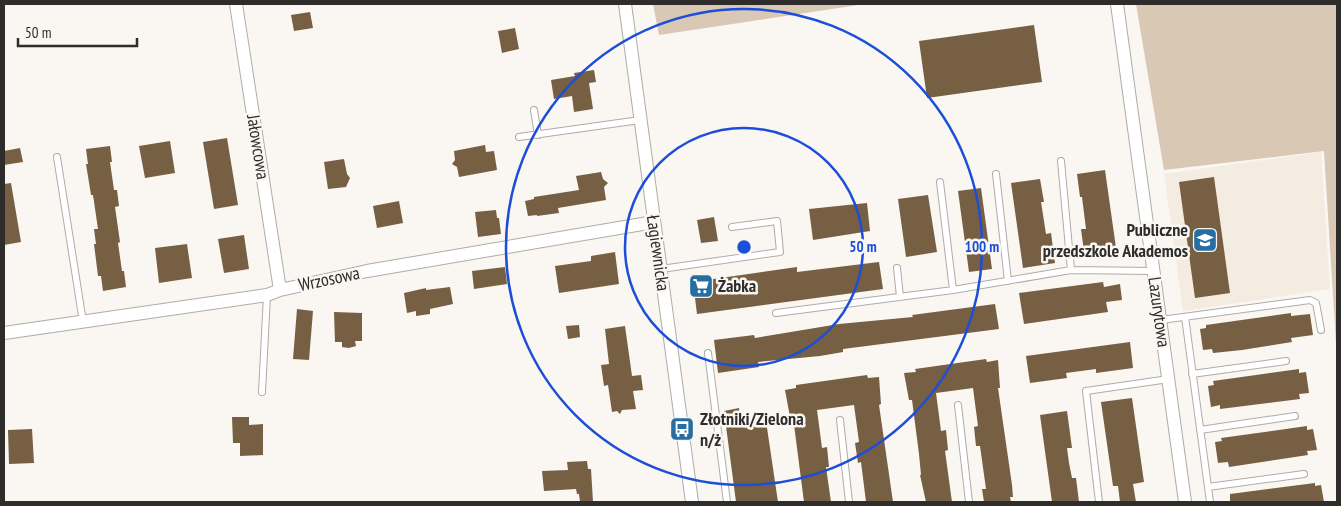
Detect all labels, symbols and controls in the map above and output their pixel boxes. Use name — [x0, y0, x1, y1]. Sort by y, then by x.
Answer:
scale bar — [18, 15, 136, 47]
text: 50 m — [25, 23, 51, 42]
street label: Jałowcowa — [242, 112, 275, 181]
street label: Łagiewnicka — [642, 213, 675, 292]
place label: Publiczne przedszkole Akademos — [1043, 218, 1188, 262]
school or university icon: Publiczne przedszkole Akademos — [1192, 227, 1218, 253]
text: 50 m — [849, 237, 877, 256]
text: 100 m — [965, 237, 999, 256]
centre of rings — [735, 238, 753, 256]
street label: Wrzosowa — [296, 261, 362, 296]
supermarket icon: Żabka — [688, 273, 714, 299]
place label: Żabka — [718, 274, 756, 297]
street label: Lazurytowa — [1143, 275, 1176, 349]
place label: Złotniki/Zielona n/ż — [700, 407, 804, 451]
bus stop icon: Złotniki/Zielona n/ż — [669, 416, 695, 442]

